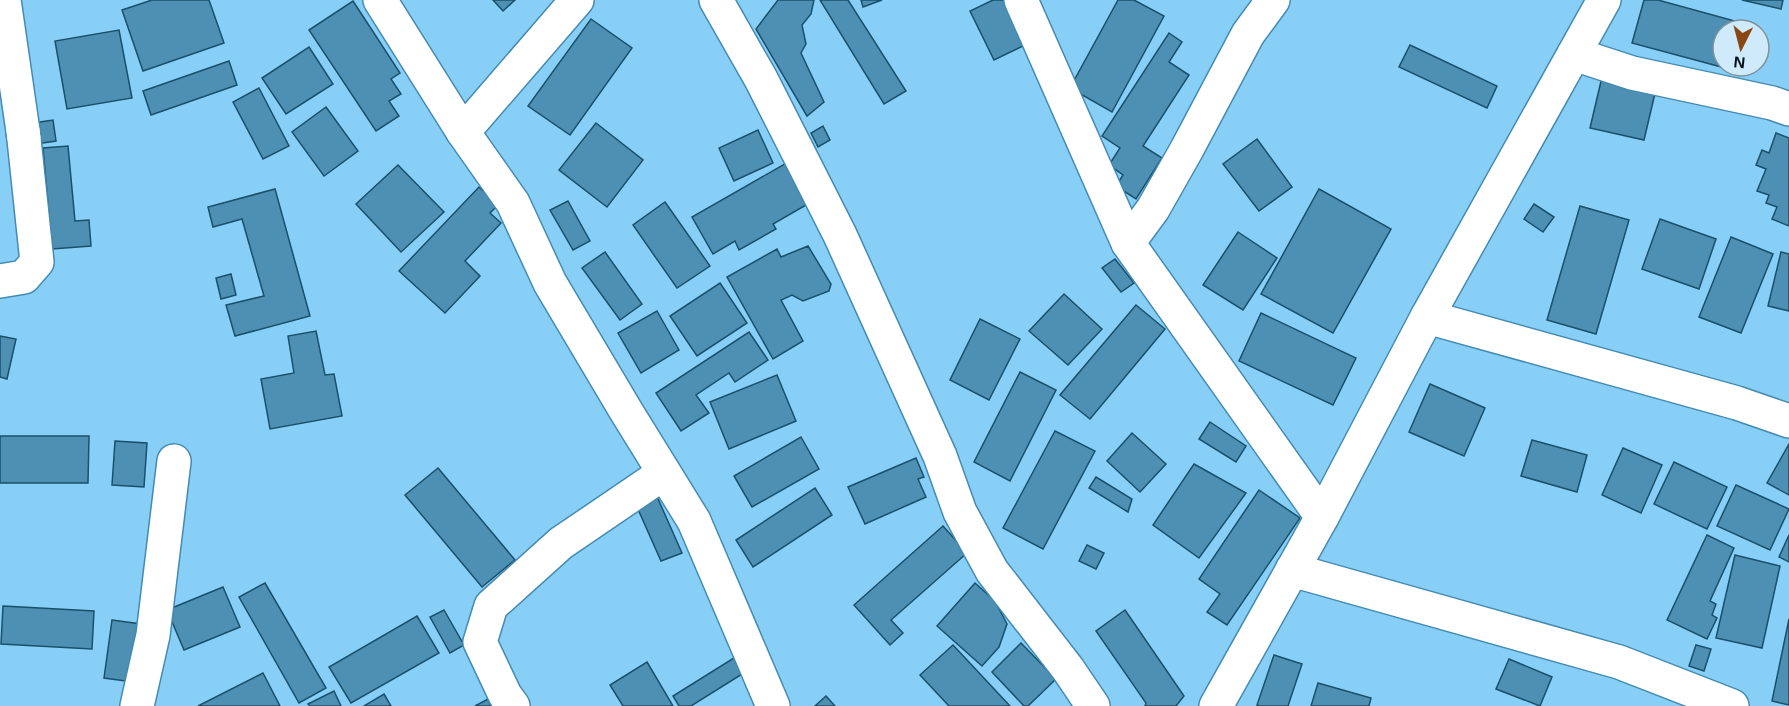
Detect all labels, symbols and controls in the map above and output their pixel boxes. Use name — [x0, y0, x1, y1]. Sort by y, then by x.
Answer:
north arrow — [1711, 18, 1771, 78]
text: N — [1733, 53, 1746, 71]

